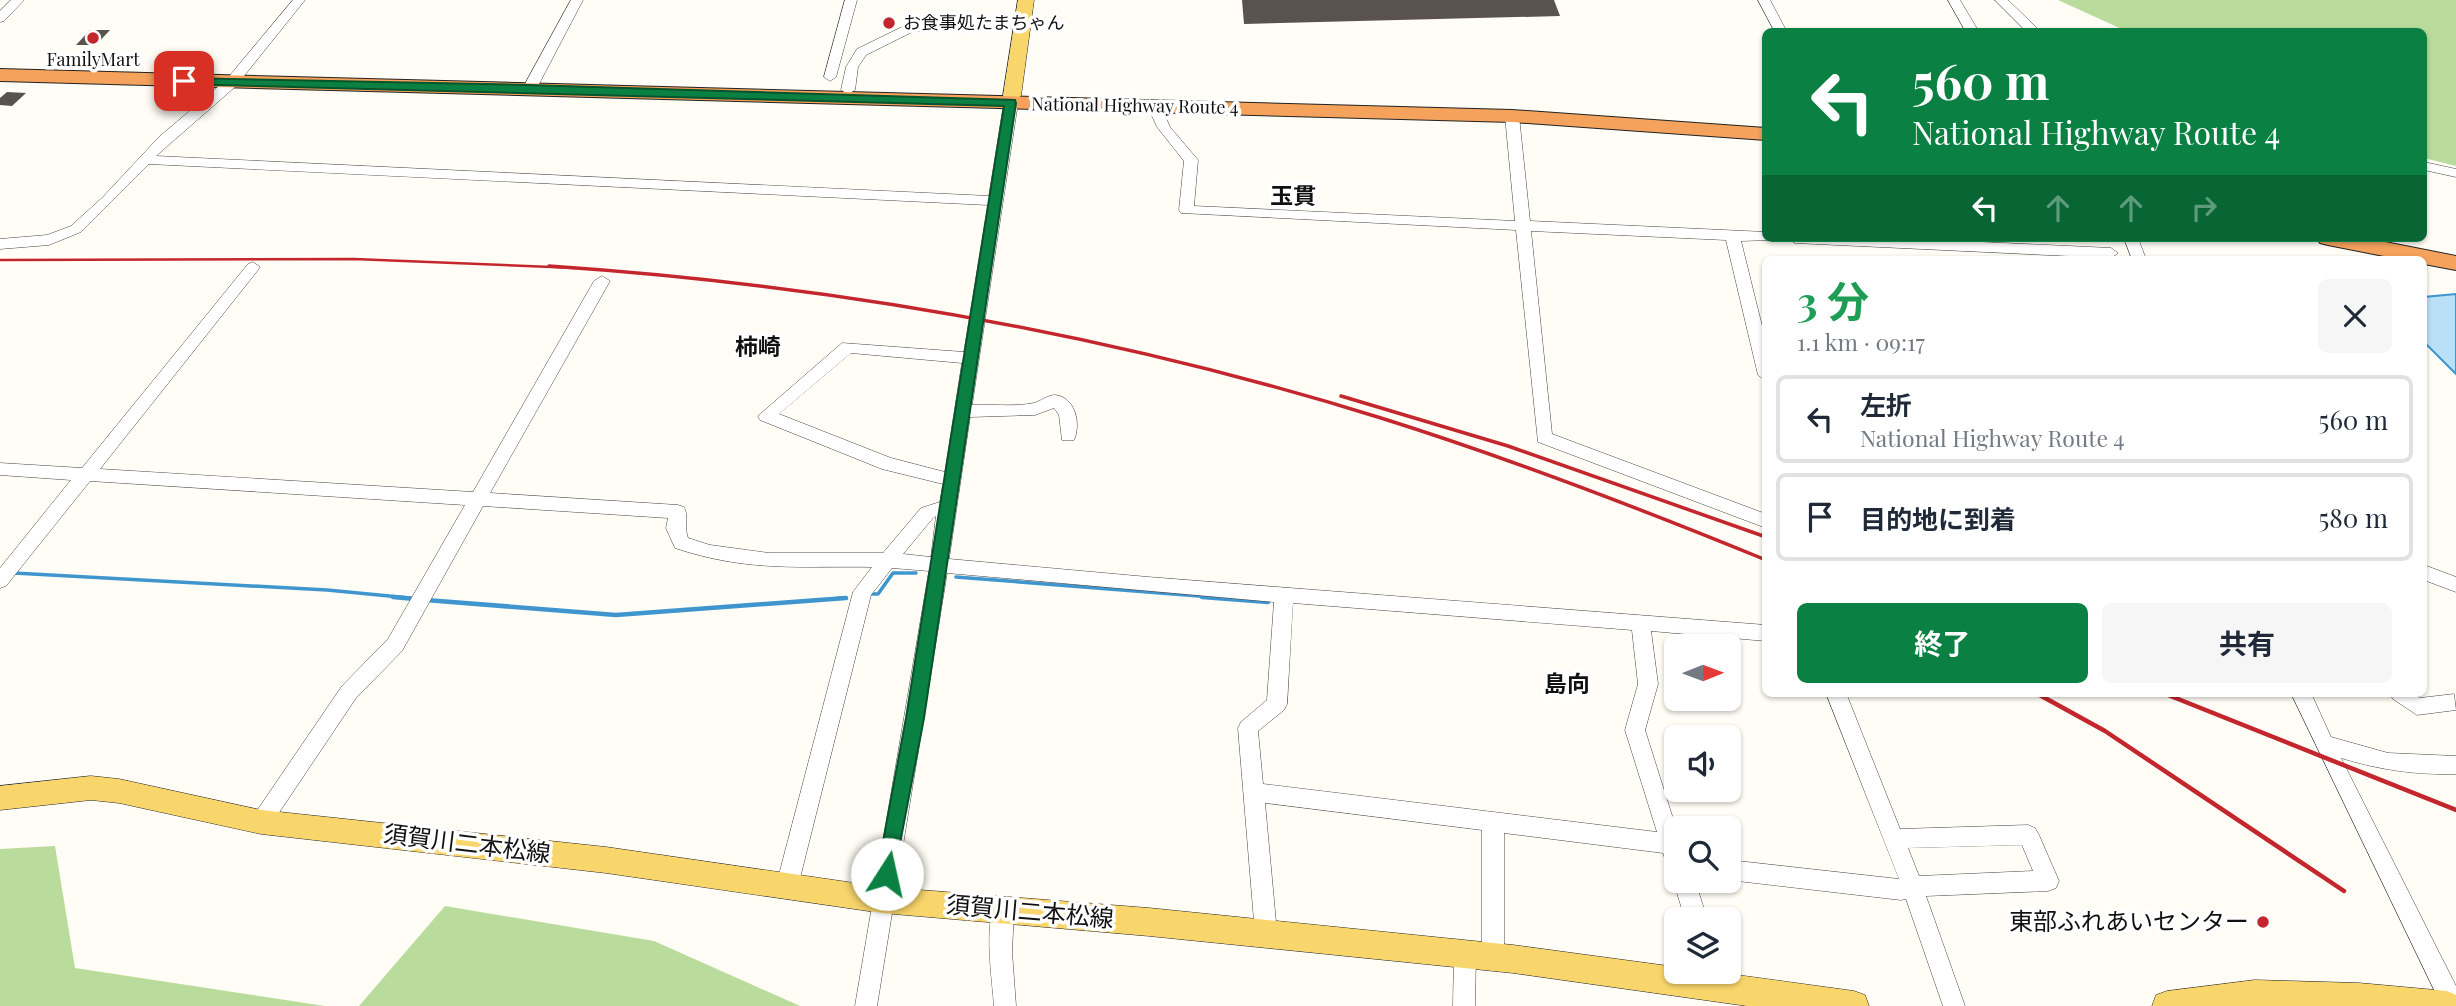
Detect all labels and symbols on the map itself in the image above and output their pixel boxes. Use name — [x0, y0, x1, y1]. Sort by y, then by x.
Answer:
place label: お食事処たまちゃん — [903, 10, 1064, 34]
marker: お食事処たまちゃん — [881, 15, 897, 31]
marker: FamilyMart — [85, 30, 101, 46]
place label: FamilyMart — [46, 47, 140, 71]
pin — [154, 51, 214, 111]
street label: National Highway Route 4 — [1031, 91, 1239, 119]
district label: 玉貫 — [1270, 179, 1316, 210]
district label: 柿崎 — [735, 330, 781, 361]
north arrow — [1664, 634, 1741, 710]
district label: 島向 — [1544, 667, 1590, 698]
street label: 須賀川二本松線 — [382, 816, 553, 868]
position arrow — [850, 837, 924, 911]
street label: 須賀川二本松線 — [945, 887, 1115, 933]
place label: 東部ふれあいセンター — [2009, 904, 2249, 936]
marker: 東部ふれあいセンター — [2255, 914, 2271, 930]

